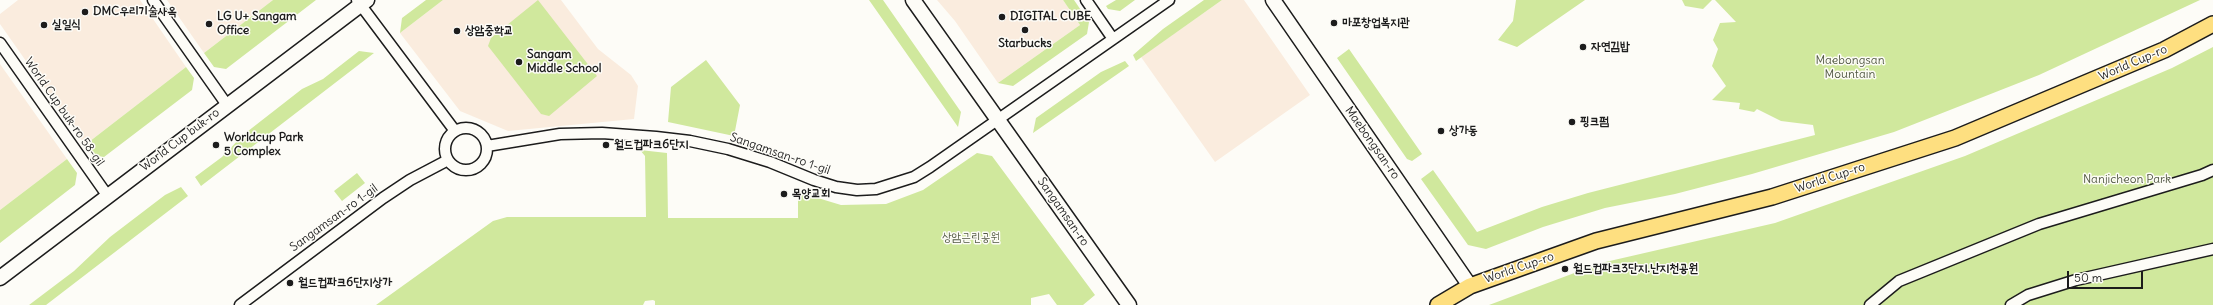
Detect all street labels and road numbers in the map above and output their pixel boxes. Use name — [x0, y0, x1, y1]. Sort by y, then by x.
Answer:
street label: World Cup-ro — [2097, 42, 2169, 84]
street label: World Cup buk-ro 58-gil — [21, 55, 107, 169]
street label: Maebongsan-ro — [1342, 104, 1402, 182]
street label: World Cup buk-ro — [138, 106, 222, 174]
street label: Sangamsan-ro 1-gil — [728, 130, 832, 178]
street label: World Cup-ro — [1793, 160, 1867, 196]
street label: Sangamsan-ro — [1034, 175, 1092, 249]
street label: Sangamsan-ro 1-gil — [287, 181, 381, 255]
street label: World Cup-ro — [1482, 249, 1556, 287]

